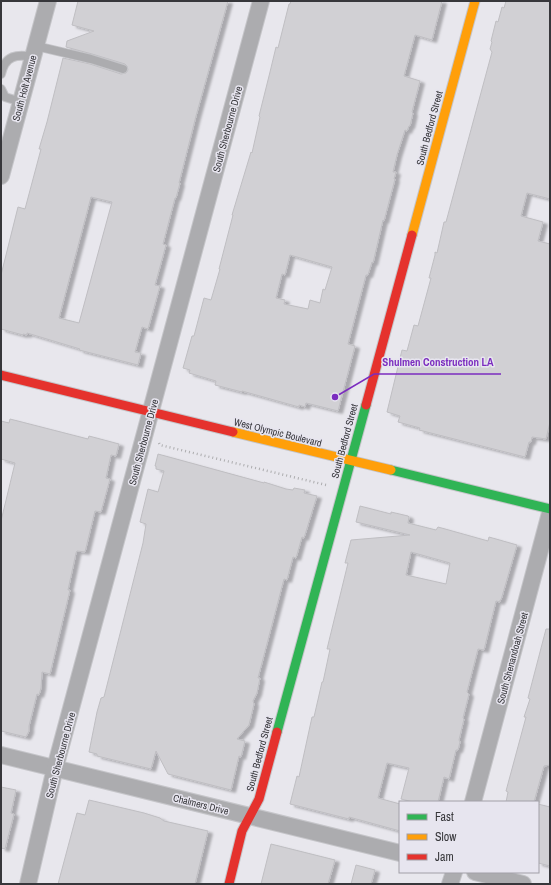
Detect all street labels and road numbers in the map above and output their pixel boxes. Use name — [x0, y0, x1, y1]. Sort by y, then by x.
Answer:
street label: South Holt Avenue — [9, 53, 40, 123]
street label: South Sherbourne Drive — [210, 84, 245, 174]
street label: South Bedford Street — [413, 89, 446, 167]
street label: South Sherbourne Drive — [126, 397, 161, 487]
street label: South Bedford Street — [328, 402, 361, 480]
street label: West Olympic Boulevard — [233, 415, 323, 450]
street label: South Shenandoah Street — [494, 610, 531, 705]
street label: South Sherbourne Drive — [43, 710, 78, 800]
street label: South Bedford Street — [243, 715, 276, 793]
street label: Chalmers Drive — [172, 791, 231, 818]

